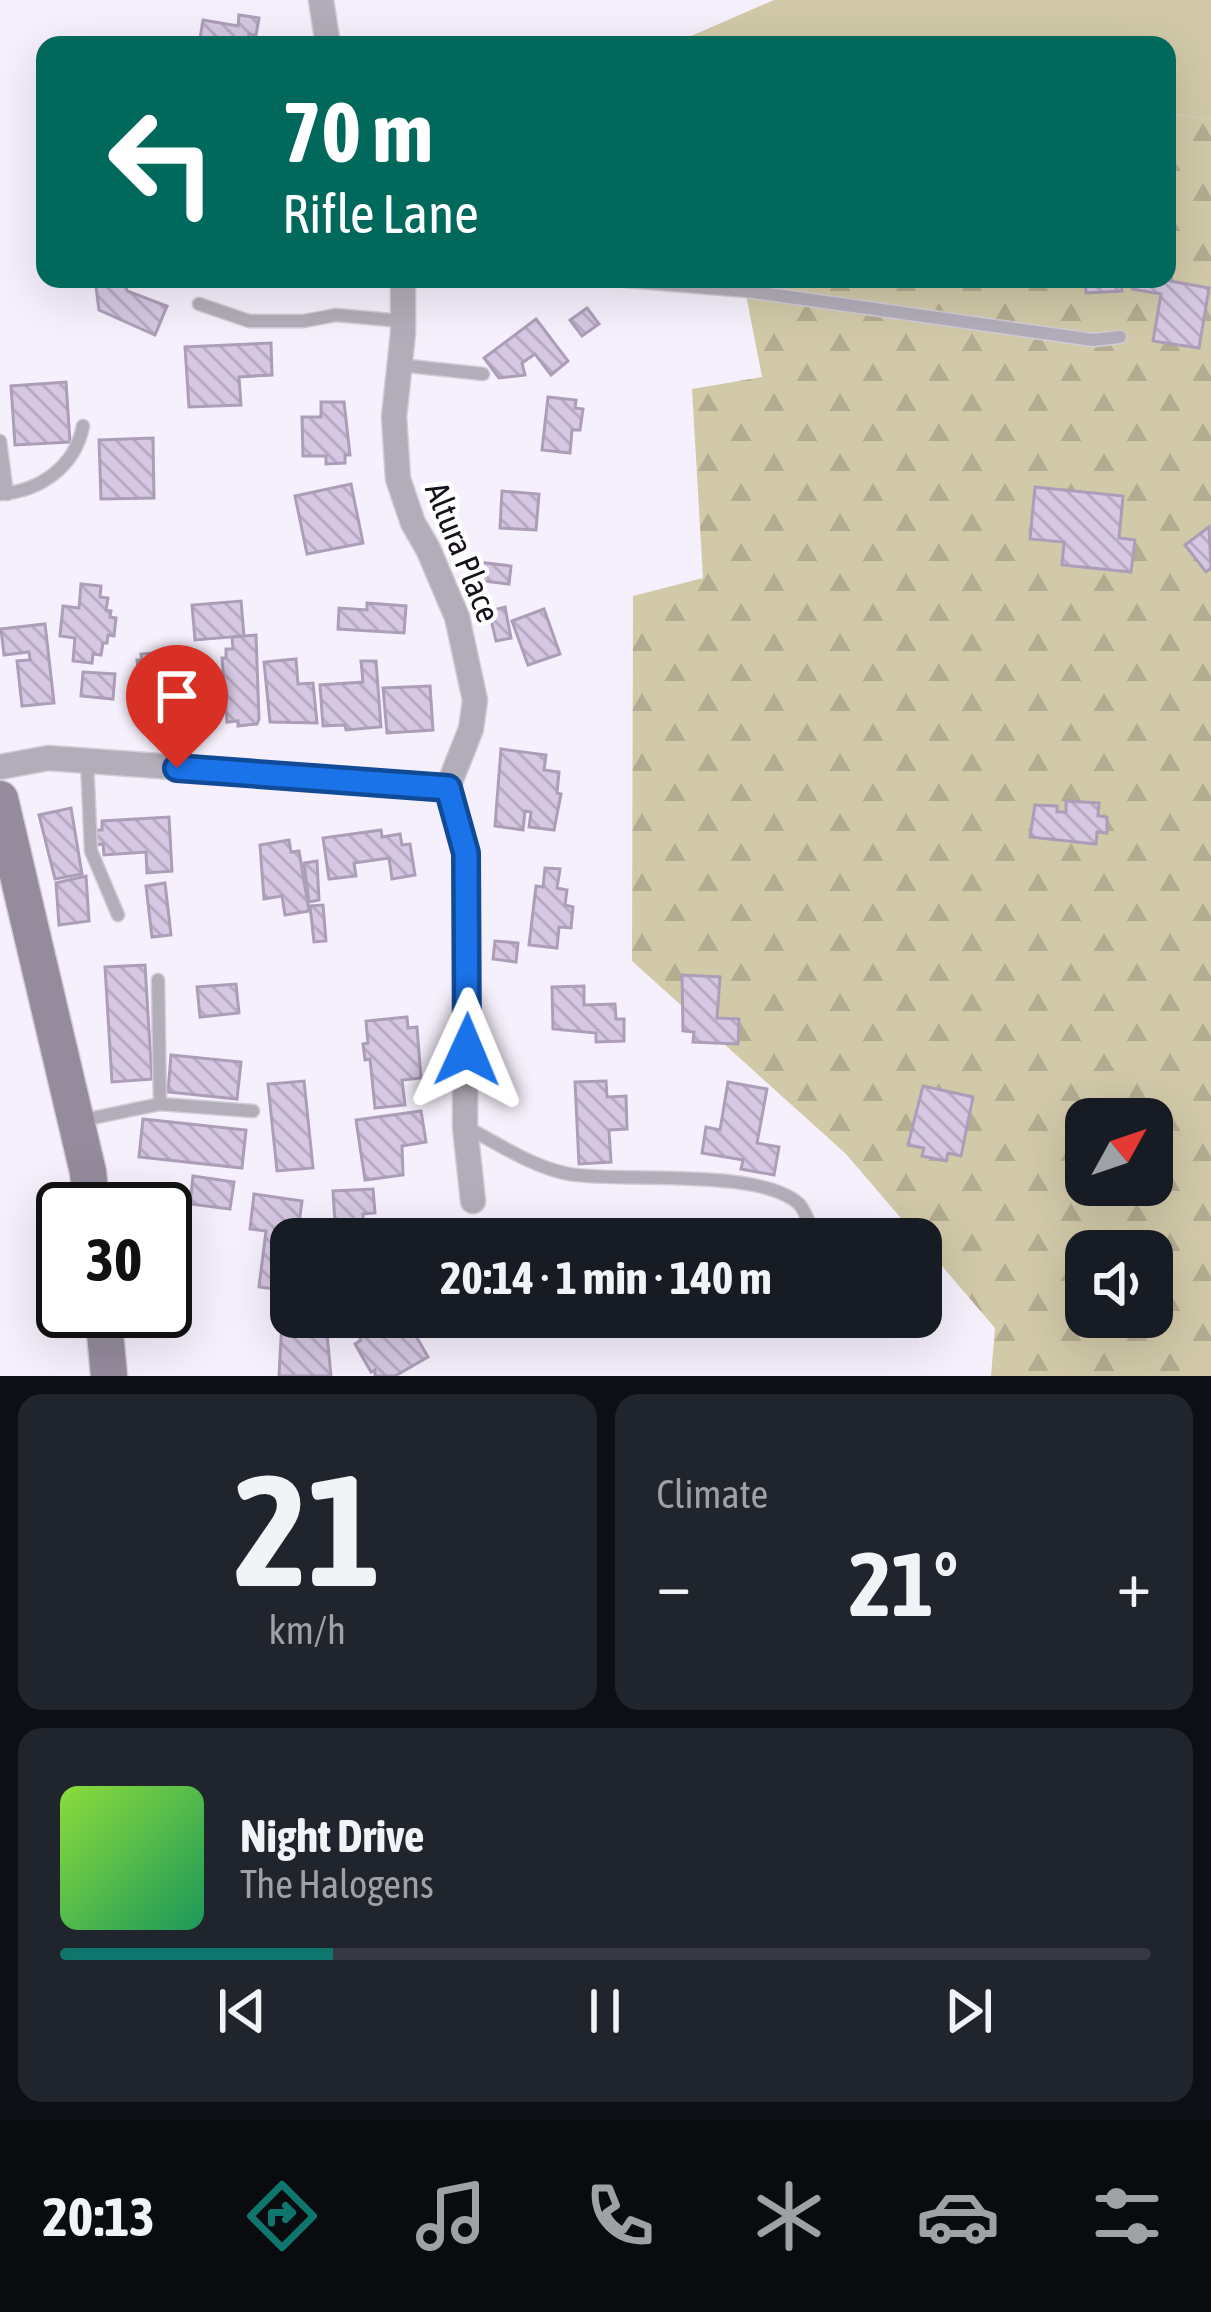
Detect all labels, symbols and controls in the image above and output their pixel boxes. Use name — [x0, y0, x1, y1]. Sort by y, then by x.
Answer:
icon: left — [84, 84, 240, 240]
text: 70 m — [282, 84, 433, 180]
text: Rifle Lane — [282, 183, 479, 244]
street label: Altura Place — [418, 477, 508, 627]
pin — [126, 645, 228, 768]
icon: arrive — [144, 663, 210, 729]
position arrow — [404, 987, 530, 1113]
north arrow — [1065, 1098, 1173, 1206]
map controls — [1065, 1098, 1173, 1338]
speed limit sign: 30 — [36, 1182, 192, 1338]
button: sound — [1065, 1230, 1173, 1338]
text: 20:14 · 1 min · 140 m — [440, 1252, 772, 1304]
text: 21 — [234, 1440, 381, 1619]
text: Climate — [657, 1472, 768, 1516]
text: 21° — [849, 1532, 958, 1635]
text: − — [657, 1545, 691, 1621]
text: + — [1117, 1545, 1151, 1621]
text: km/h — [269, 1608, 346, 1652]
text: Night Drive — [240, 1810, 425, 1862]
text: The Halogens — [240, 1862, 434, 1906]
icon: previous — [209, 1978, 275, 2044]
icon: pause — [572, 1978, 638, 2044]
icon: next — [936, 1978, 1002, 2044]
icon: directions — [240, 2174, 324, 2258]
icon: music — [409, 2174, 493, 2258]
icon: phone — [578, 2174, 662, 2258]
icon: climate — [747, 2174, 831, 2258]
icon: car — [916, 2174, 1000, 2258]
icon: filters — [1085, 2174, 1169, 2258]
text: 20:13 — [42, 2186, 155, 2247]

